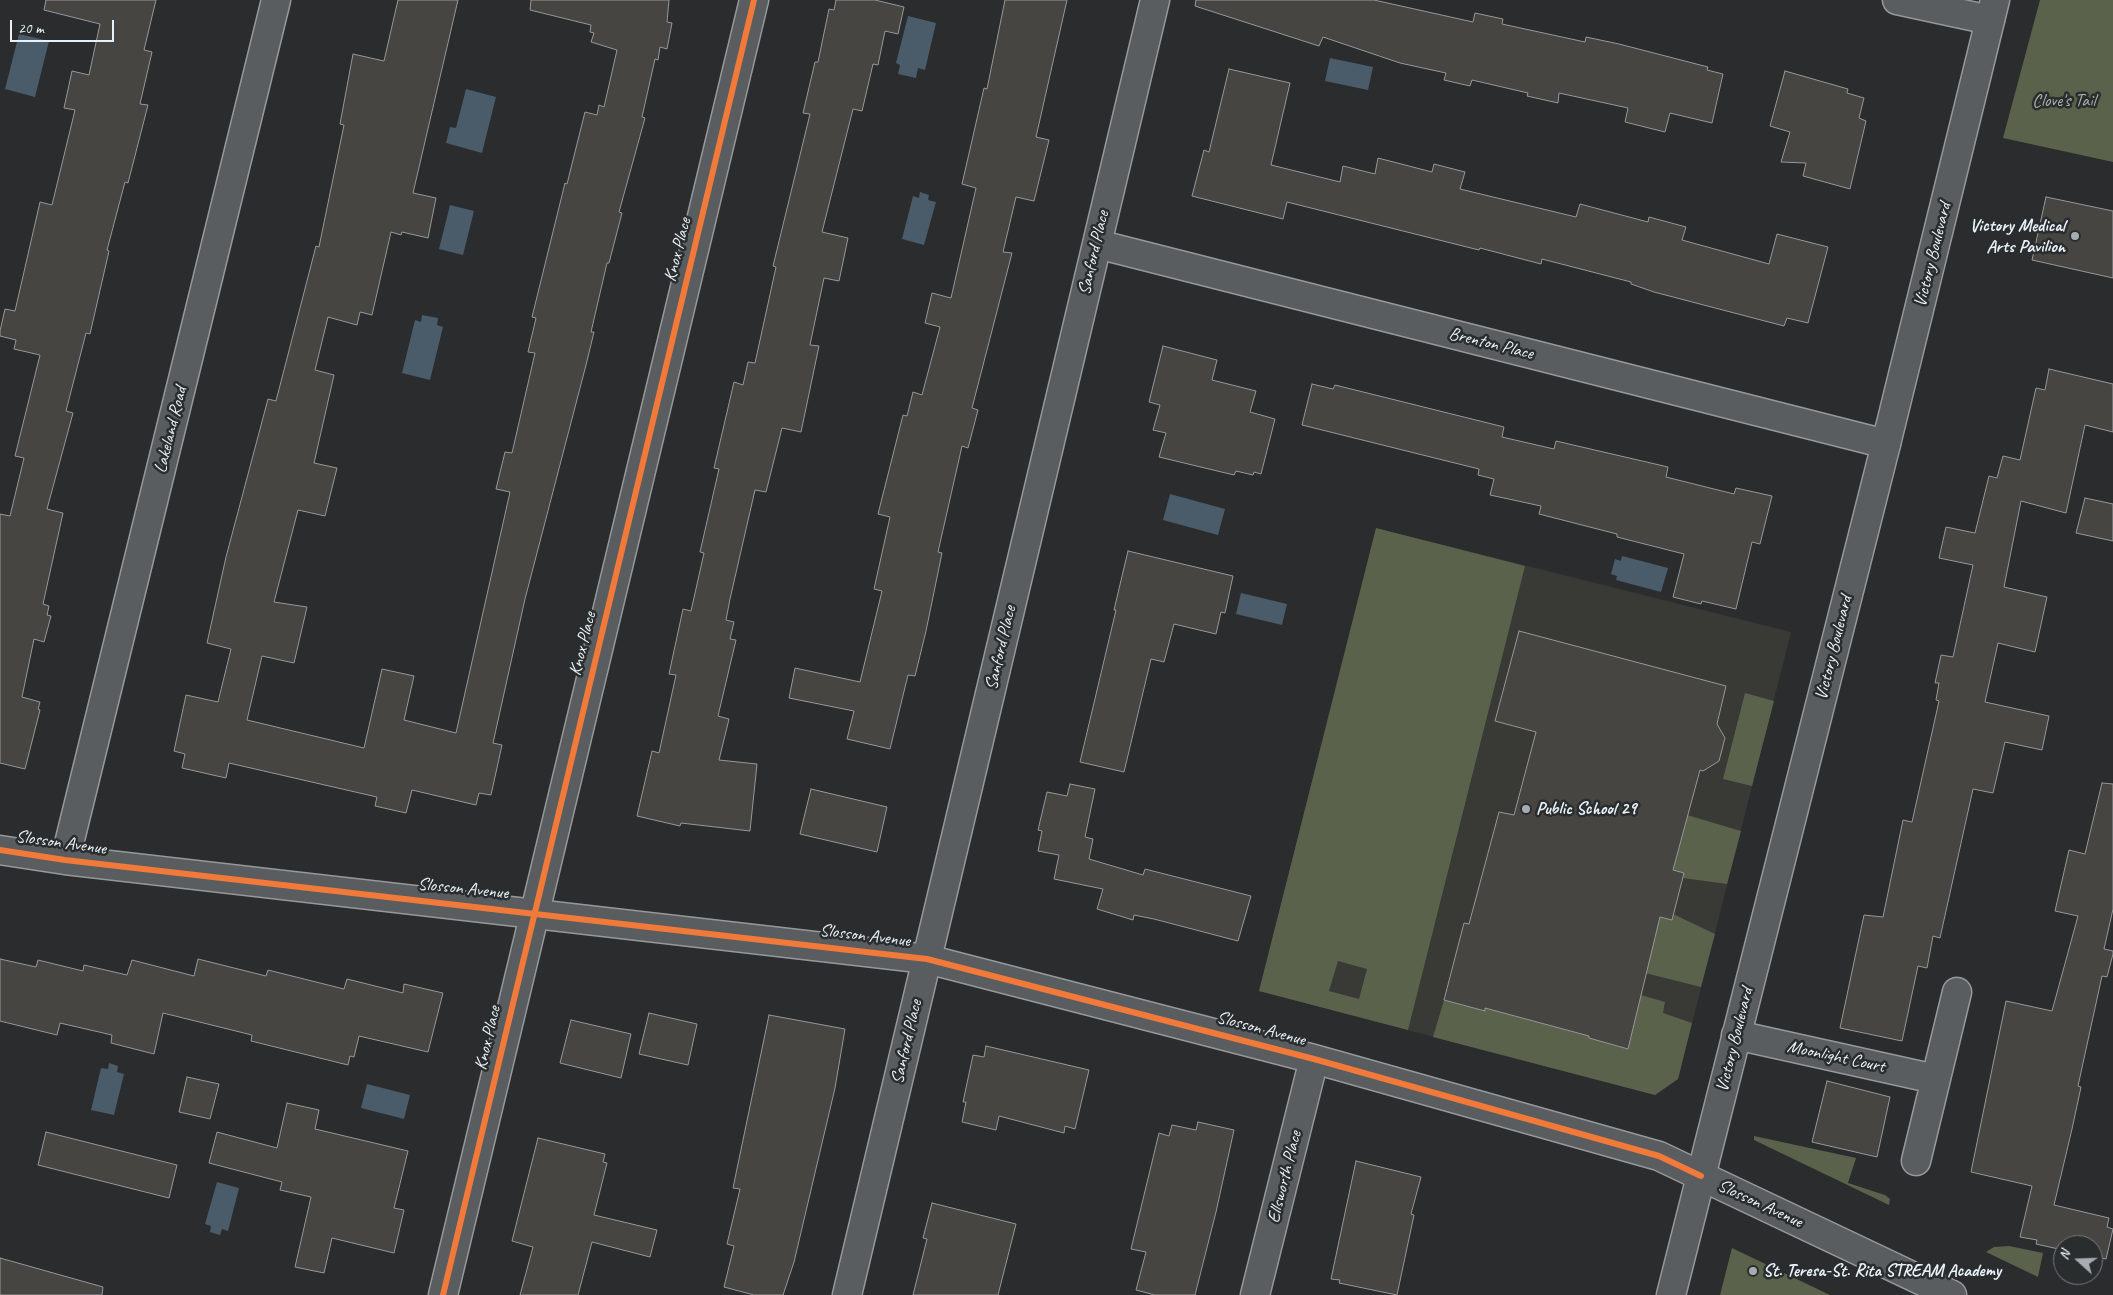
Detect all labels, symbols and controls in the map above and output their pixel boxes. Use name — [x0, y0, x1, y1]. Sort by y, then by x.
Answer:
scale bar — [12, 10, 116, 42]
text: 20 m — [18, 19, 44, 38]
park label: Clove's Tail — [2032, 90, 2096, 112]
street label: Victory Boulevard — [1910, 201, 1956, 309]
street label: Sanford Place — [1074, 209, 1114, 297]
place label: Victory Medical Arts Pavilion — [1970, 215, 2065, 258]
street label: Knox Place — [660, 216, 696, 284]
marker: Victory Medical Arts Pavilion — [2069, 230, 2081, 242]
street label: Brenton Place — [1447, 323, 1535, 365]
street label: Lakeland Road — [150, 385, 192, 475]
street label: Victory Boulevard — [1811, 594, 1857, 702]
street label: Sanford Place — [981, 604, 1021, 692]
street label: Knox Place — [565, 610, 601, 678]
place label: Public School 29 — [1536, 798, 1636, 820]
marker: Public School 29 — [1520, 803, 1532, 815]
street label: Slosson Avenue — [14, 826, 108, 860]
street label: Slosson Avenue — [417, 874, 509, 904]
street label: Slosson Avenue — [819, 920, 911, 952]
street label: Victory Boulevard — [1712, 986, 1758, 1094]
street label: Sanford Place — [887, 998, 927, 1086]
street label: Knox Place — [470, 1004, 506, 1072]
street label: Slosson Avenue — [1214, 1007, 1308, 1051]
street label: Moonlight Court — [1785, 1036, 1887, 1078]
street label: Ellsworth Place — [1263, 1129, 1307, 1225]
street label: Slosson Avenue — [1714, 1175, 1806, 1233]
north arrow — [2053, 1235, 2103, 1285]
text: N — [2055, 1248, 2074, 1262]
place label: St. Teresa-St. Rita STREAM Academy — [1763, 1260, 2001, 1282]
marker: St. Teresa-St. Rita STREAM Academy — [1747, 1265, 1759, 1277]

